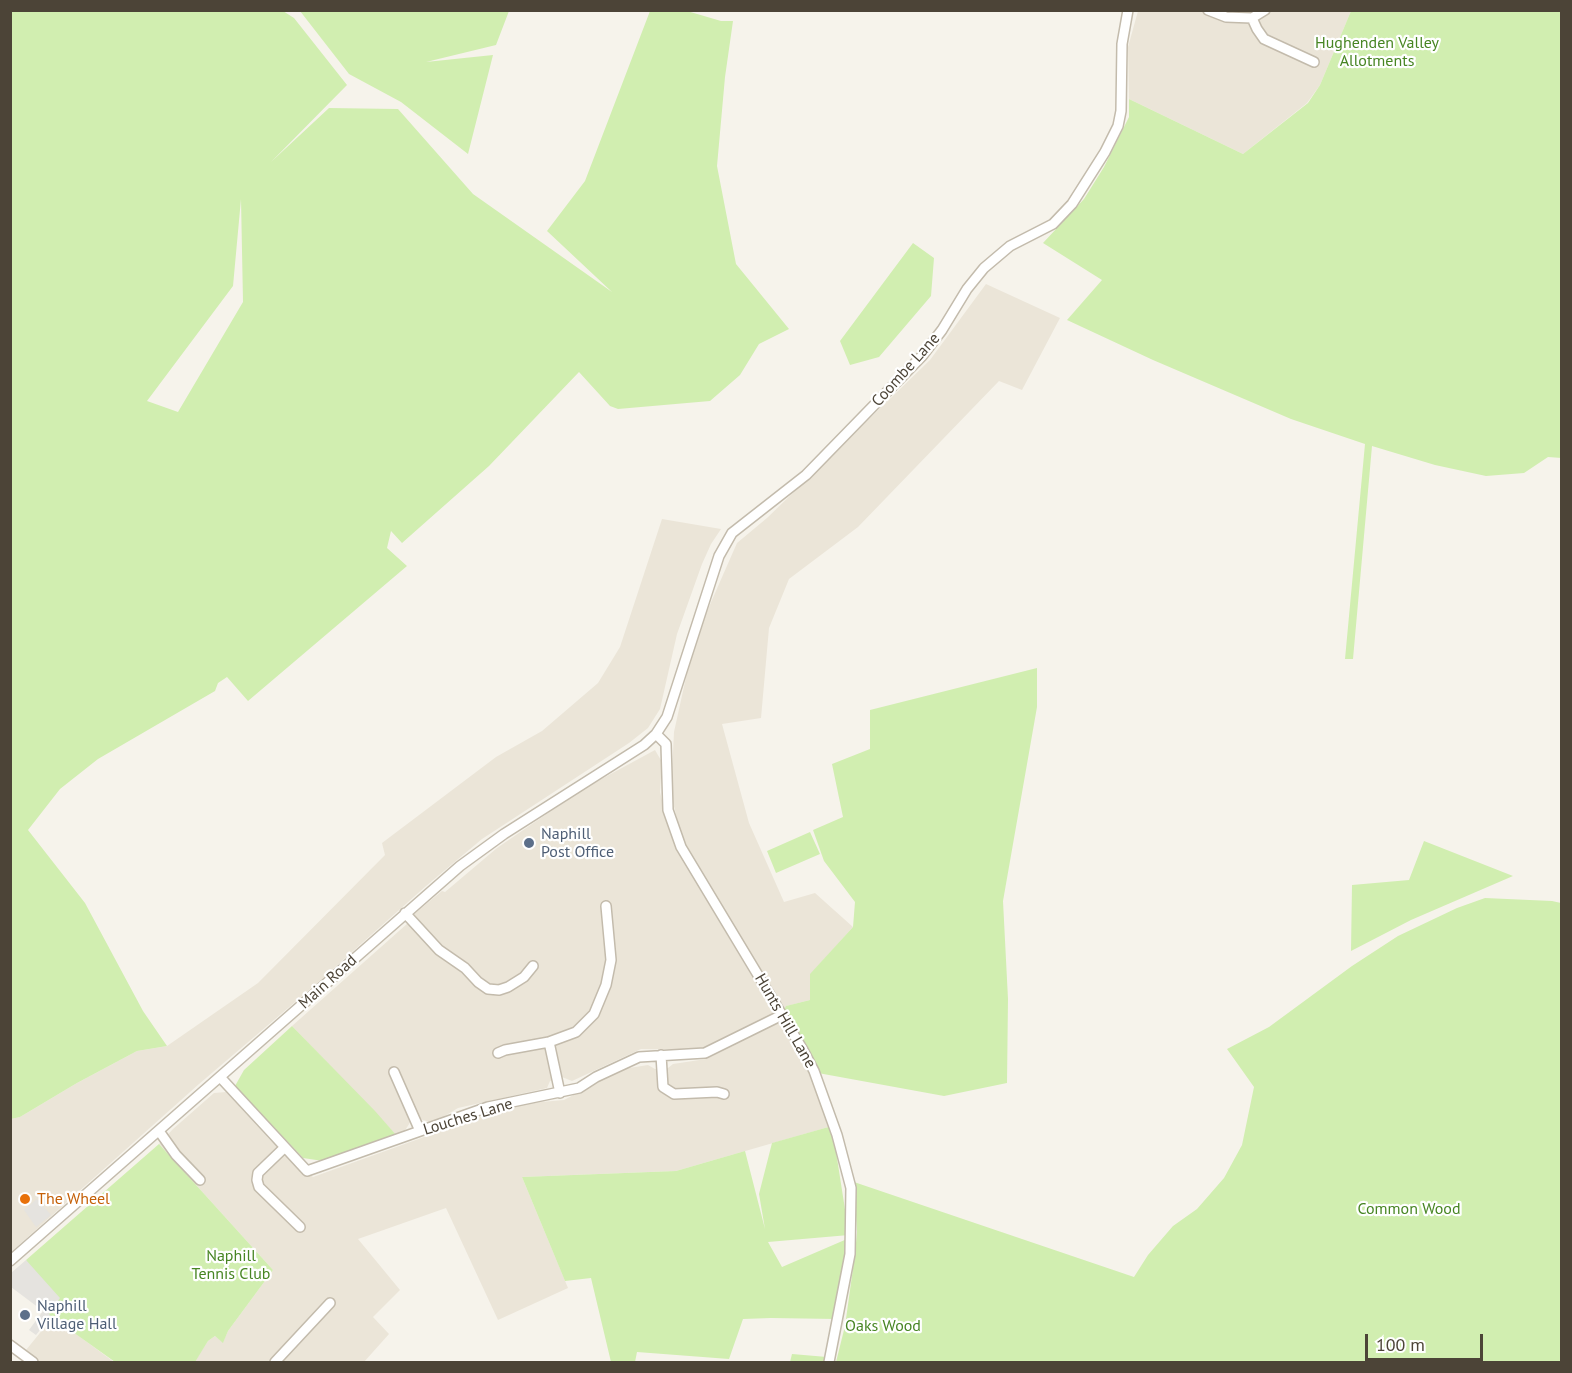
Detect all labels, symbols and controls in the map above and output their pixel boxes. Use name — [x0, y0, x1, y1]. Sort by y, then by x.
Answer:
park label: Hughenden Valley Allotments — [1315, 33, 1439, 71]
street label: Coombe Lane — [868, 329, 944, 411]
place label: Naphill Post Office — [541, 824, 614, 862]
marker: Naphill Post Office — [522, 836, 536, 850]
street label: Main Road — [295, 951, 361, 1013]
street label: Hunts Hill Lane — [750, 970, 820, 1072]
street label: Louches Lane — [421, 1094, 515, 1140]
place label: The Wheel — [37, 1189, 110, 1209]
marker: The Wheel — [18, 1192, 32, 1206]
park label: Common Wood — [1357, 1199, 1461, 1219]
park label: Naphill Tennis Club — [192, 1246, 270, 1284]
place label: Naphill Village Hall — [37, 1296, 117, 1334]
marker: Naphill Village Hall — [18, 1308, 32, 1322]
park label: Oaks Wood — [845, 1316, 921, 1336]
scale bar — [1368, 1322, 1486, 1360]
text: 100 m — [1376, 1333, 1425, 1356]

